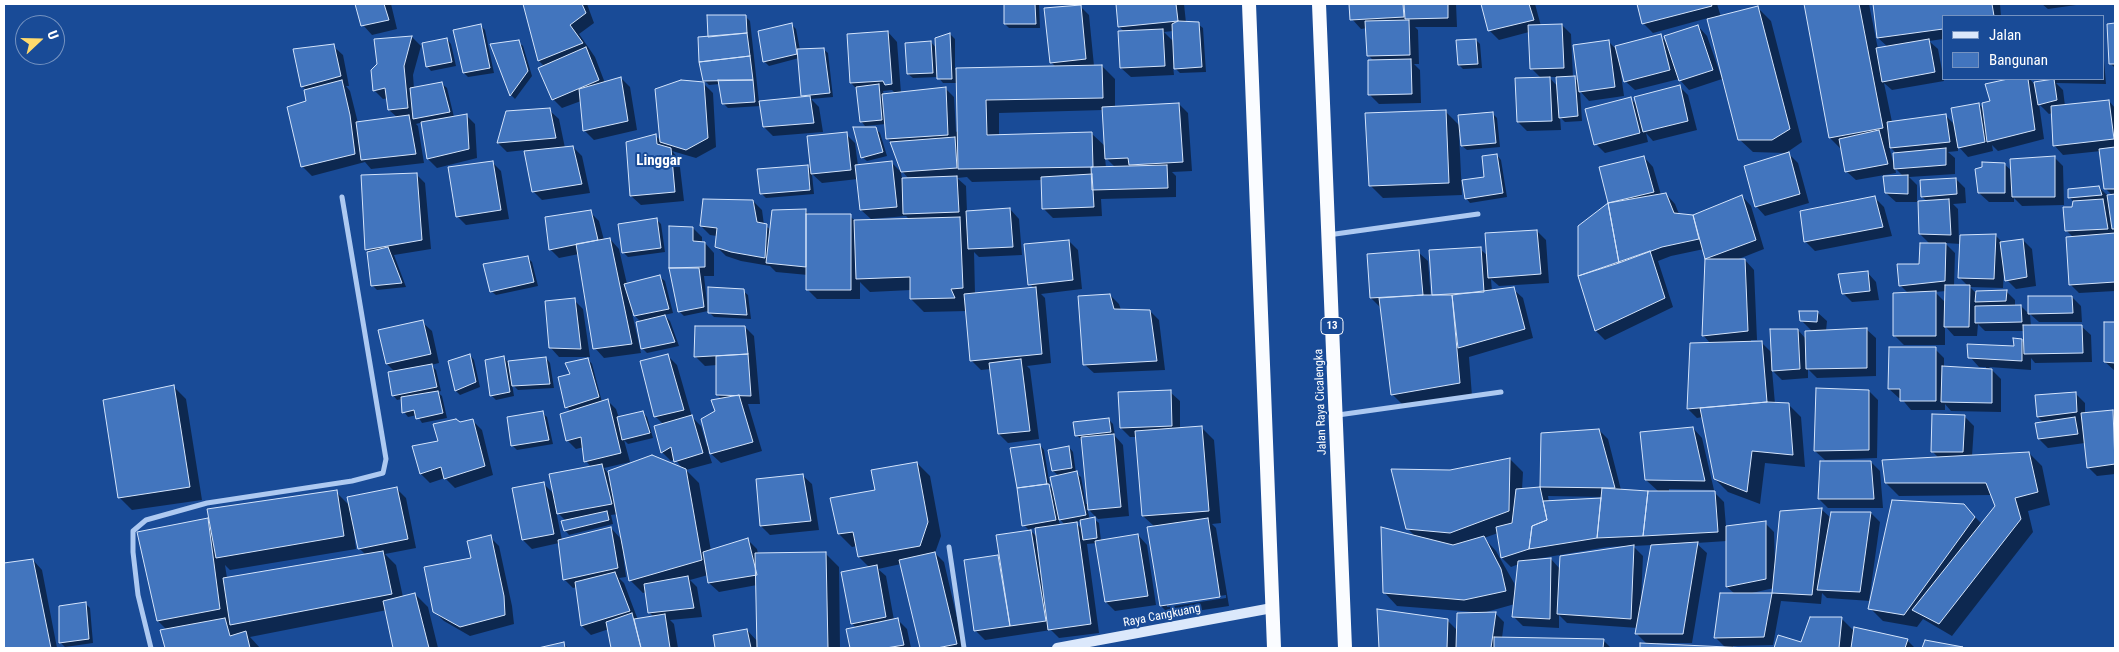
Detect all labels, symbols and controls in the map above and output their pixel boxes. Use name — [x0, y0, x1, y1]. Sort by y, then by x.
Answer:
north arrow — [15, 15, 65, 65]
legend — [1942, 15, 2104, 80]
text: Jalan — [1989, 26, 2021, 44]
text: U — [44, 28, 62, 42]
text: Bangunan — [1989, 51, 2048, 69]
district label: Linggar — [636, 152, 682, 170]
road number: 13 — [1321, 318, 1343, 334]
street label: Jalan Raya Cicalengka — [1312, 349, 1330, 455]
street label: Raya Cangkuang — [1122, 601, 1202, 631]

